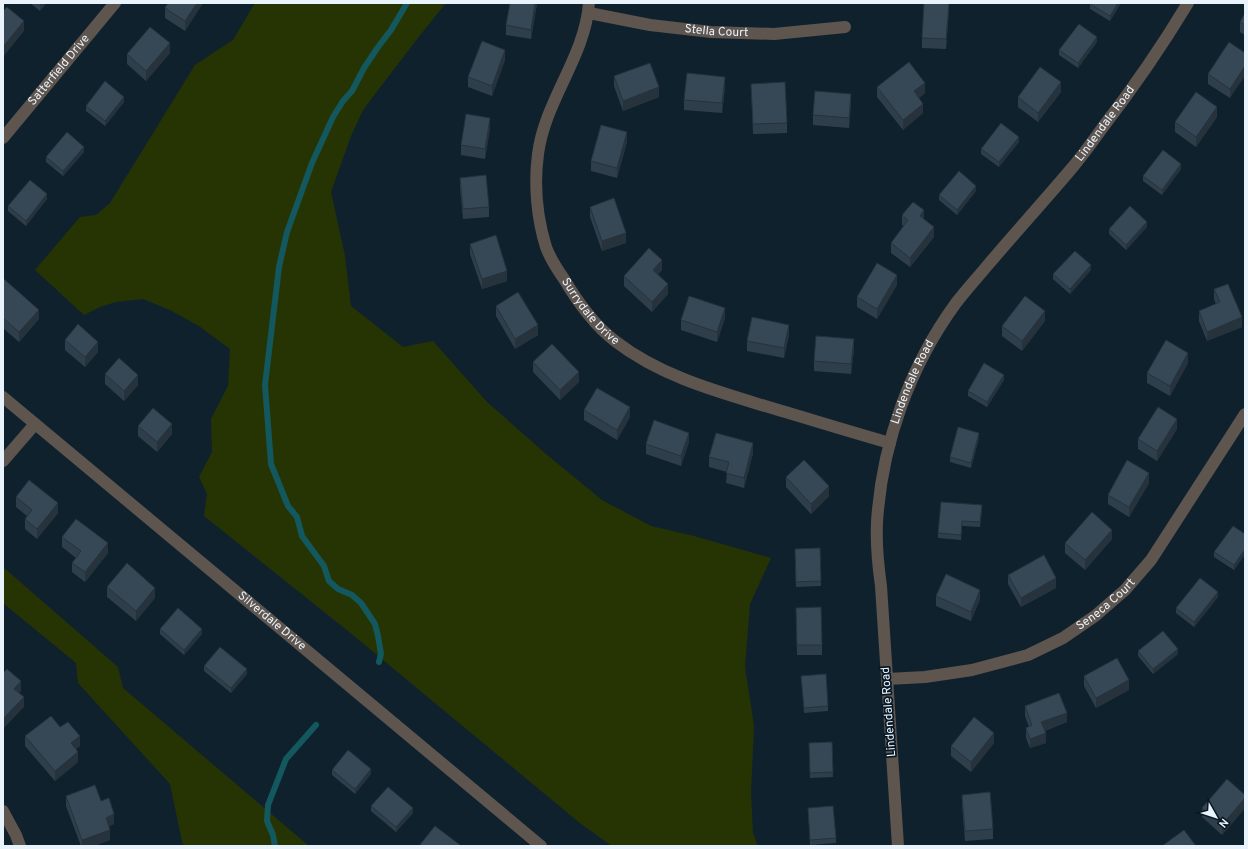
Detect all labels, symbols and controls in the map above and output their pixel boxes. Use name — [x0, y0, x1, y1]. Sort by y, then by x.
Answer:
street label: Stella Court — [684, 21, 749, 41]
street label: Satterfield Drive — [25, 31, 93, 109]
street label: Lindendale Road — [1072, 83, 1139, 165]
street label: Surrydale Drive — [557, 275, 622, 349]
street label: Lindendale Road — [888, 337, 938, 426]
street label: Seneca Court — [1073, 575, 1139, 634]
street label: Silverdale Drive — [234, 588, 309, 654]
street label: Lindendale Road — [878, 666, 900, 758]
north arrow — [1196, 797, 1236, 837]
text: N — [1215, 815, 1231, 830]

